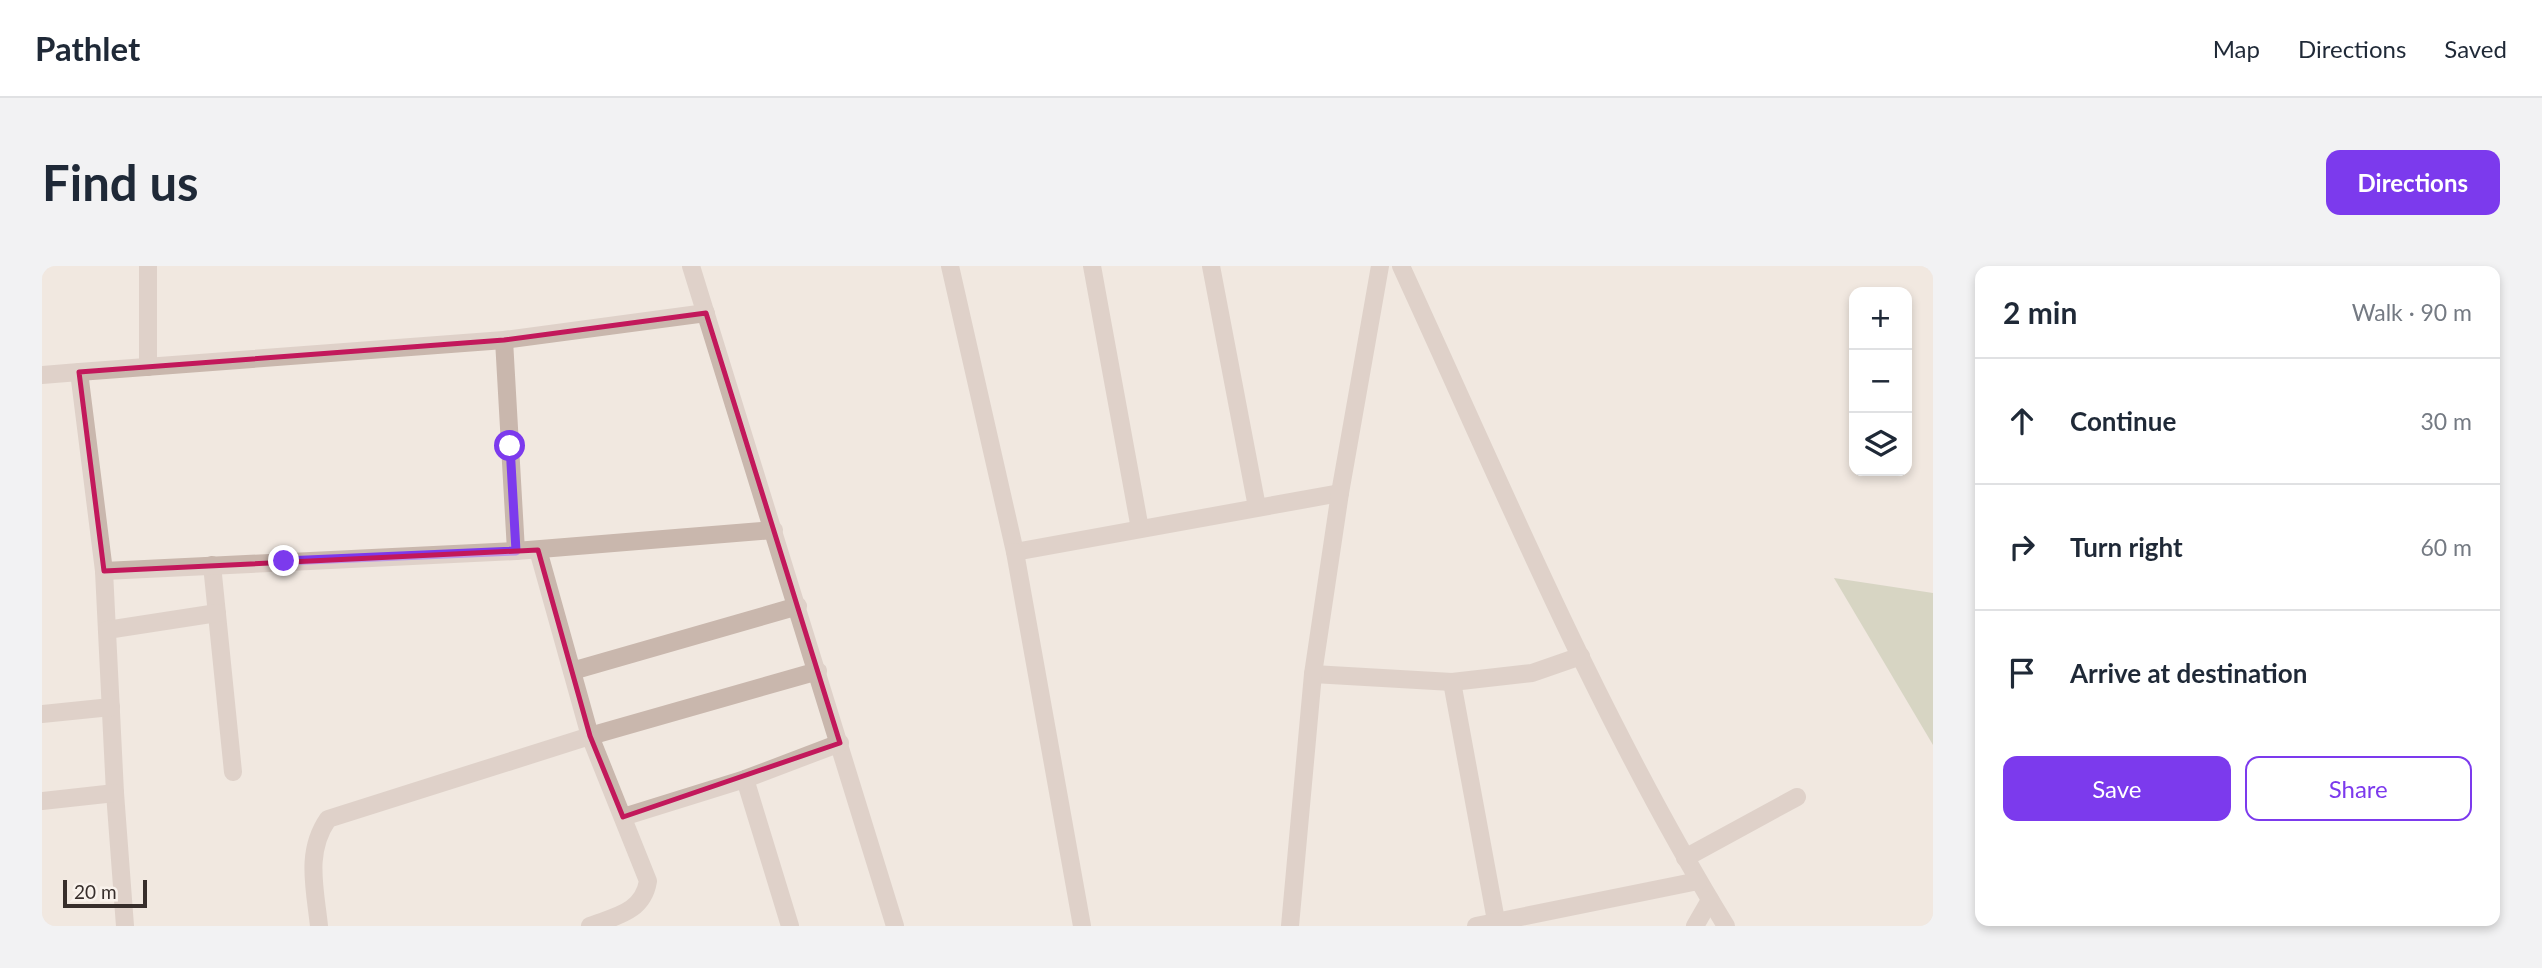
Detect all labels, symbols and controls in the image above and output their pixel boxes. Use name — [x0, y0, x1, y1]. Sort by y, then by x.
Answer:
text: Pathlet — [35, 28, 140, 68]
text: Map — [2213, 34, 2260, 63]
text: Directions — [2298, 34, 2406, 63]
text: Saved — [2444, 34, 2507, 63]
button: Directions — [2326, 150, 2500, 215]
text: Find us — [42, 153, 199, 211]
map controls — [1849, 287, 1912, 476]
button: + — [1849, 287, 1912, 350]
text: 2 min — [2003, 294, 2077, 330]
text: Walk · 90 m — [2352, 298, 2472, 326]
button: − — [1849, 350, 1912, 413]
icon: ahead — [2003, 402, 2041, 440]
text: Continue — [2070, 405, 2176, 437]
text: 30 m — [2421, 407, 2472, 435]
button: layers — [1849, 413, 1912, 476]
route start — [494, 430, 525, 461]
icon: right — [2003, 528, 2041, 566]
text: Turn right — [2070, 531, 2183, 563]
text: 60 m — [2421, 533, 2472, 561]
route end — [268, 545, 299, 576]
icon: arrive — [2003, 654, 2041, 692]
text: Arrive at destination — [2070, 657, 2307, 689]
button: Save — [2003, 756, 2231, 821]
button: Share — [2245, 756, 2472, 821]
scale bar — [63, 877, 147, 909]
text: 20 m — [74, 880, 117, 903]

